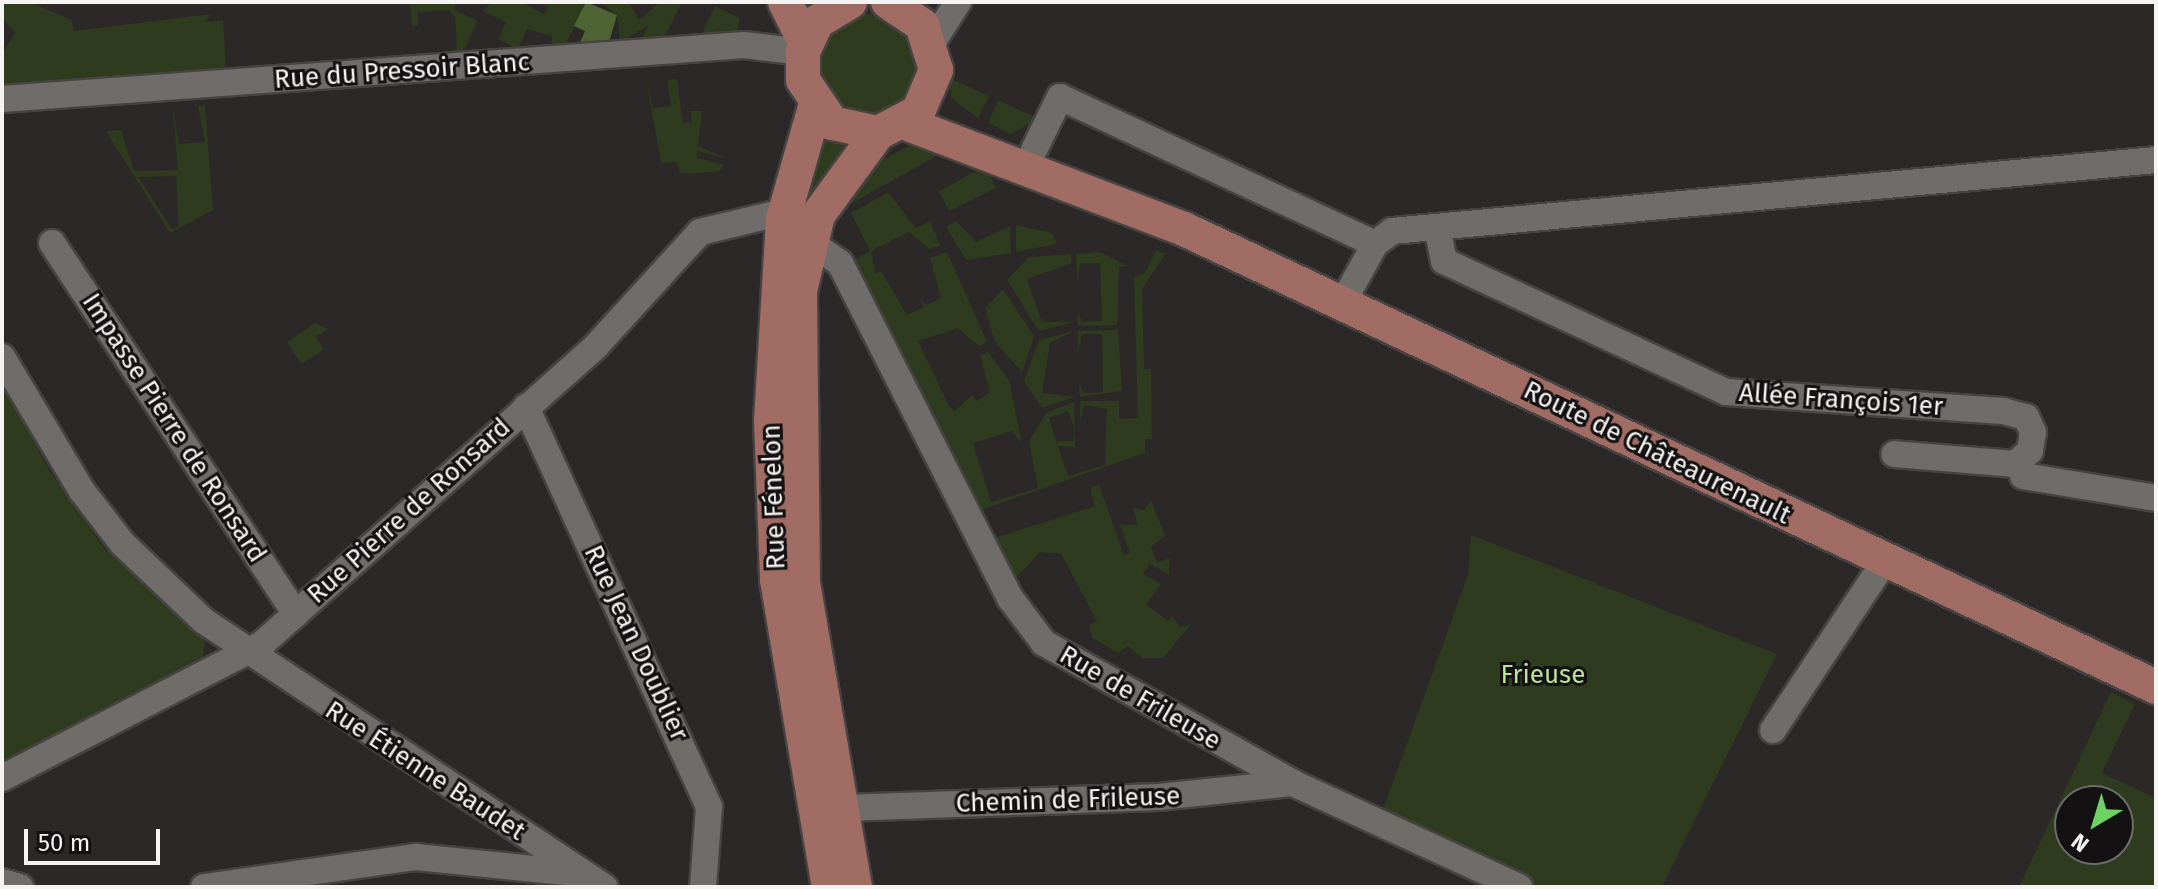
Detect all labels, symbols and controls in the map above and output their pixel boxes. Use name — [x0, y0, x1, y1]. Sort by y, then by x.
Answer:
street label: Rue du Pressoir Blanc — [273, 47, 531, 95]
street label: Impasse Pierre de Ronsard — [75, 288, 273, 568]
street label: Route de Châteaurenault — [1518, 375, 1796, 531]
street label: Allée François 1er — [1738, 377, 1944, 423]
street label: Rue Pierre de Ronsard — [301, 412, 517, 610]
street label: Rue Fénelon — [756, 424, 792, 570]
street label: Rue Jean Doublier — [577, 540, 695, 746]
street label: Rue de Frileuse — [1054, 639, 1226, 757]
park label: Frieuse — [1501, 659, 1585, 691]
street label: Rue Étienne Baudet — [319, 695, 531, 847]
street label: Chemin de Frileuse — [955, 780, 1181, 820]
north arrow — [2054, 785, 2134, 865]
scale bar — [28, 813, 164, 863]
text: N — [2066, 828, 2094, 858]
text: 50 m — [38, 829, 90, 857]

